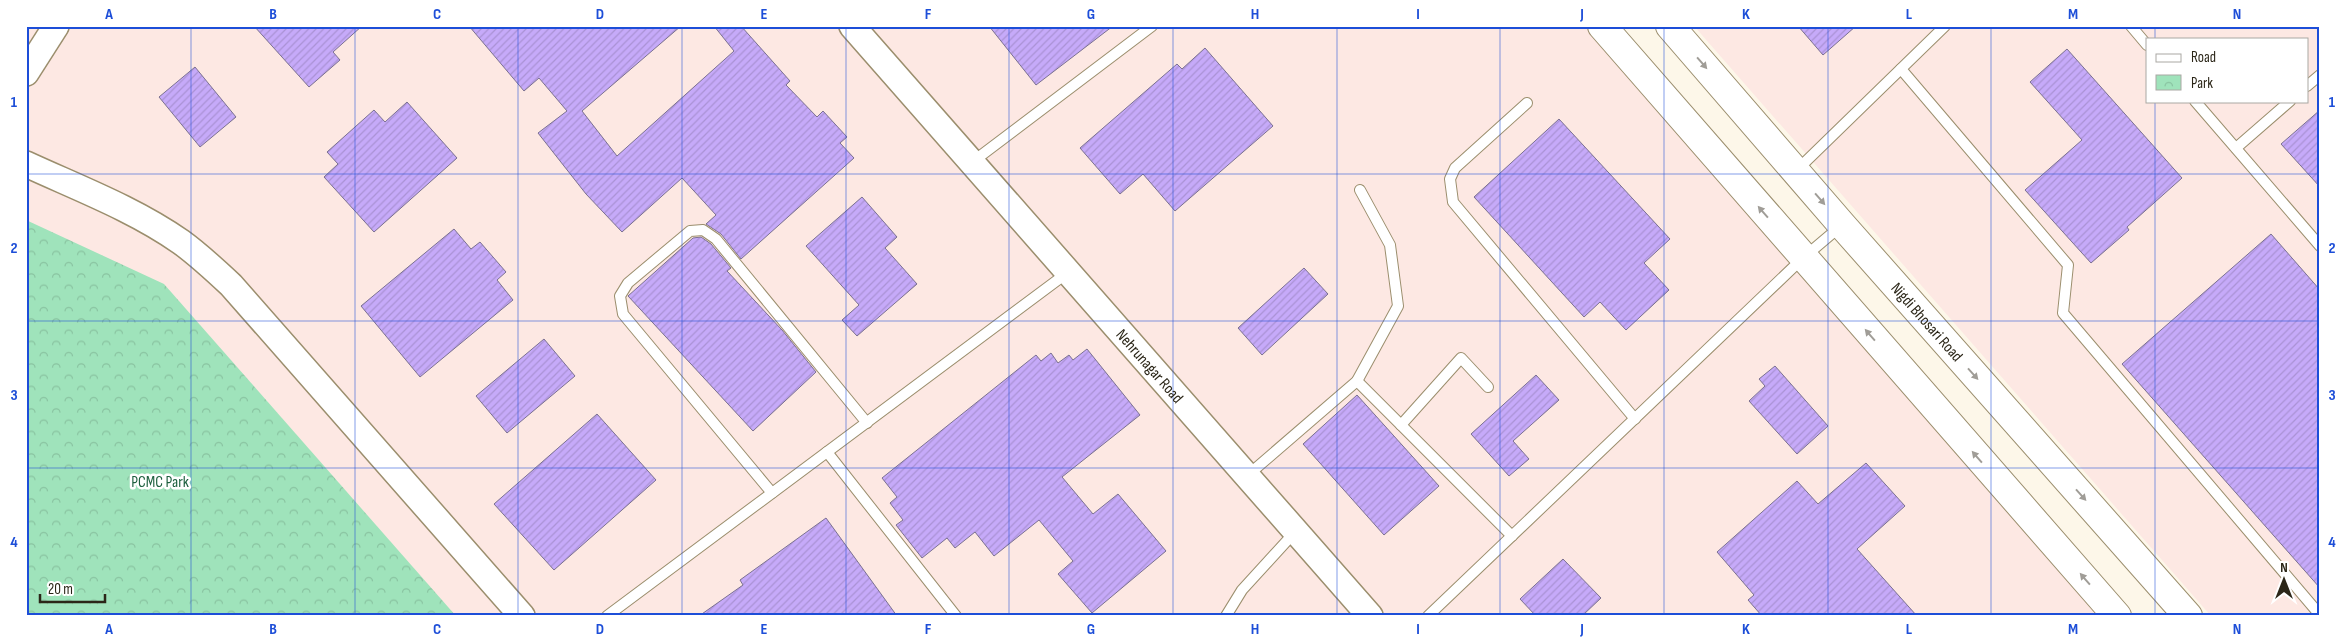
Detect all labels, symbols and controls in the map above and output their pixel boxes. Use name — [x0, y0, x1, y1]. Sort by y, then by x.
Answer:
text: A — [104, 5, 113, 24]
text: B — [269, 5, 277, 24]
text: C — [433, 5, 441, 24]
text: D — [596, 5, 604, 24]
text: E — [761, 5, 768, 24]
text: F — [925, 5, 932, 24]
text: G — [1087, 5, 1095, 24]
text: H — [1251, 5, 1259, 24]
text: I — [1416, 5, 1420, 24]
text: J — [1579, 5, 1584, 24]
text: K — [1742, 5, 1750, 24]
text: L — [1906, 5, 1913, 24]
text: M — [2068, 5, 2078, 24]
text: N — [2233, 5, 2241, 24]
legend — [2146, 38, 2308, 102]
text: Road — [2191, 48, 2216, 67]
one-way arrow — [1696, 57, 1707, 70]
text: Park — [2191, 74, 2213, 93]
text: 1 — [11, 93, 18, 112]
text: 1 — [2329, 93, 2336, 112]
one-way arrow — [1814, 193, 1825, 206]
one-way arrow — [1758, 206, 1769, 219]
text: 2 — [10, 239, 18, 258]
text: 2 — [2328, 239, 2336, 258]
street label: Nigdi Bhosari Road — [1886, 279, 1966, 366]
street label: Nehrunagar Road — [1112, 326, 1187, 407]
one-way arrow — [1864, 329, 1876, 341]
one-way arrow — [1968, 367, 1979, 380]
text: 3 — [10, 386, 18, 405]
text: 3 — [2328, 386, 2336, 405]
one-way arrow — [1972, 451, 1983, 464]
park label: PCMC Park — [131, 473, 189, 492]
one-way arrow — [2075, 489, 2087, 501]
text: 4 — [10, 533, 18, 552]
text: 4 — [2328, 533, 2336, 552]
north arrow — [2258, 554, 2308, 604]
text: N — [2280, 559, 2288, 576]
scale bar — [40, 572, 105, 604]
one-way arrow — [2079, 573, 2090, 586]
text: 20 m — [48, 580, 73, 599]
text: A — [104, 620, 113, 639]
text: B — [269, 620, 277, 639]
text: C — [433, 620, 441, 639]
text: D — [596, 620, 604, 639]
text: E — [761, 620, 768, 639]
text: F — [925, 620, 932, 639]
text: G — [1087, 620, 1095, 639]
text: H — [1251, 620, 1259, 639]
text: I — [1416, 620, 1420, 639]
text: J — [1579, 620, 1584, 639]
text: K — [1742, 620, 1750, 639]
text: L — [1906, 620, 1913, 639]
text: M — [2068, 620, 2078, 639]
text: N — [2233, 620, 2241, 639]

